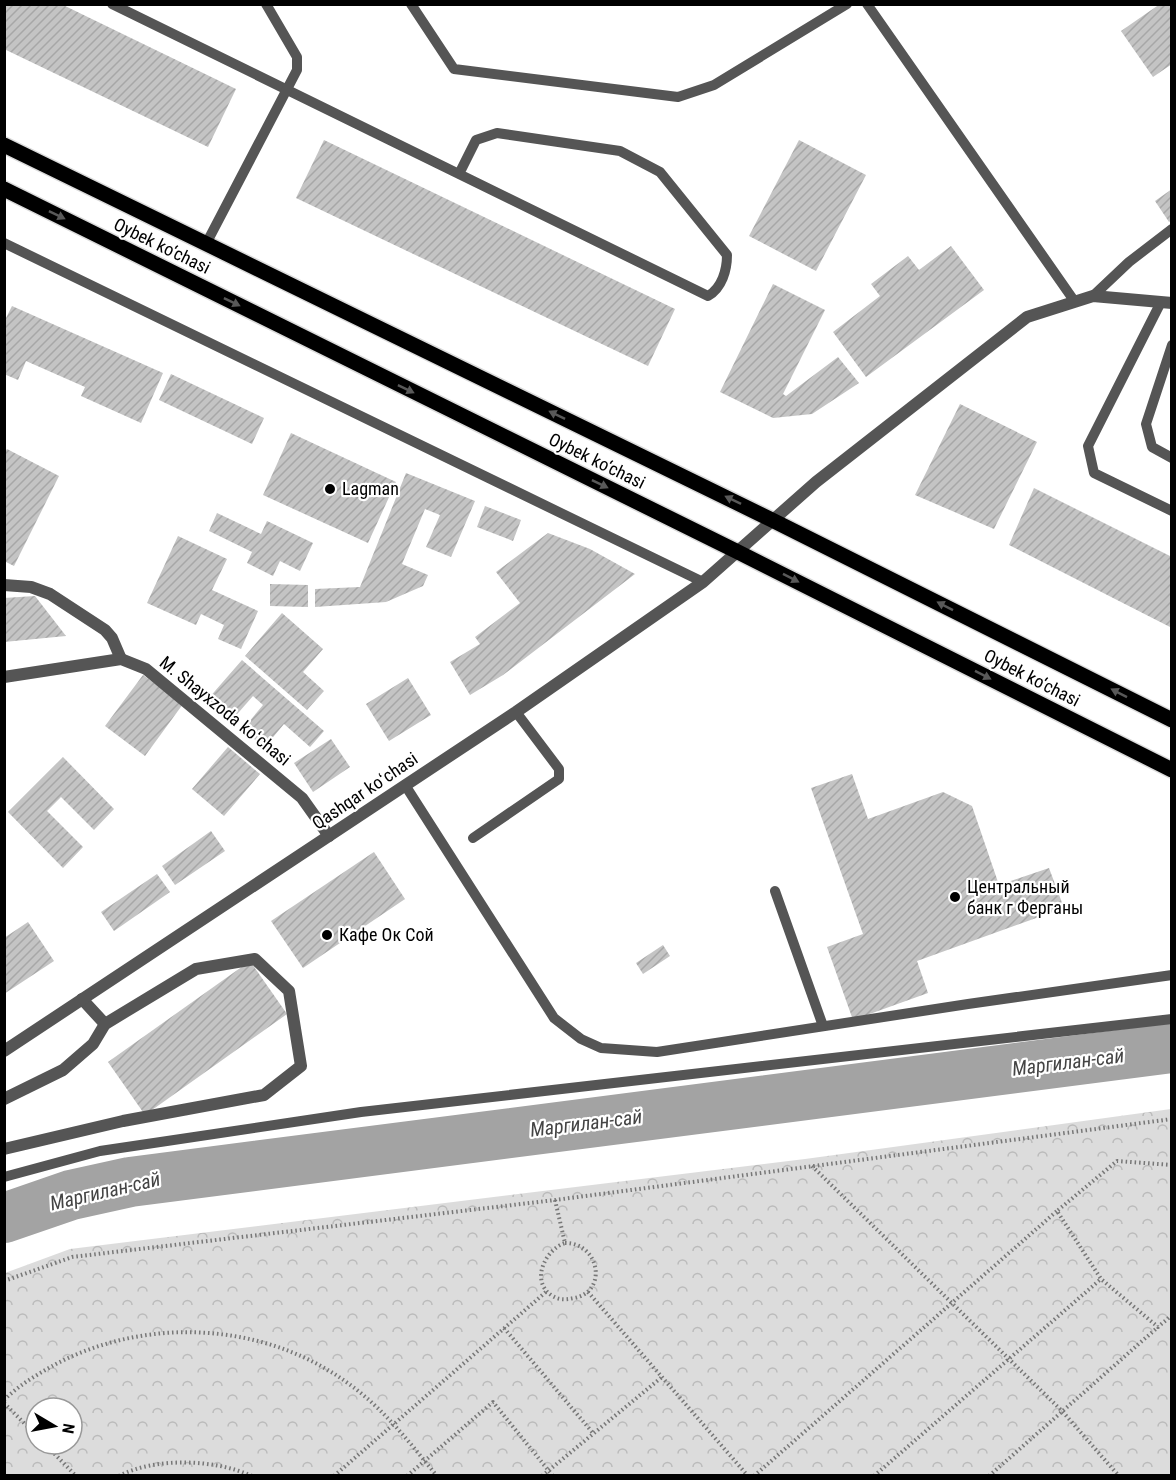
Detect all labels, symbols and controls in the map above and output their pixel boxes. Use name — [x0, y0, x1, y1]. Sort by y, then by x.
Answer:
one-way arrow — [48, 210, 66, 220]
street label: Oybek ko‘chasi — [111, 213, 214, 278]
one-way arrow — [223, 297, 240, 307]
one-way arrow — [398, 384, 415, 393]
one-way arrow — [549, 410, 566, 420]
street label: Oybek ko‘chasi — [546, 428, 649, 493]
place label: Lagman — [342, 478, 399, 499]
one-way arrow — [591, 479, 609, 489]
marker: Lagman — [323, 482, 337, 496]
one-way arrow — [724, 496, 741, 505]
one-way arrow — [782, 573, 799, 583]
one-way arrow — [936, 601, 953, 611]
street label: Oybek ko‘chasi — [981, 644, 1084, 711]
street label: M. Shayxzoda koʻchasi — [156, 651, 295, 770]
one-way arrow — [975, 670, 992, 680]
one-way arrow — [1111, 689, 1128, 698]
street label: Qashqar koʻchasi — [308, 748, 421, 834]
place label: Центральный банк г Ферганы — [967, 876, 1083, 918]
marker: Центральный банк г Ферганы — [948, 890, 962, 904]
place label: Кафе Ок Сой — [339, 924, 434, 945]
marker: Кафе Ок Сой — [320, 928, 334, 942]
water label: Маргилан-сай — [1011, 1043, 1125, 1081]
water label: Маргилан-сай — [529, 1104, 643, 1142]
water label: Маргилан-сай — [47, 1167, 163, 1215]
north arrow — [24, 1396, 84, 1456]
text: N — [58, 1422, 78, 1435]

